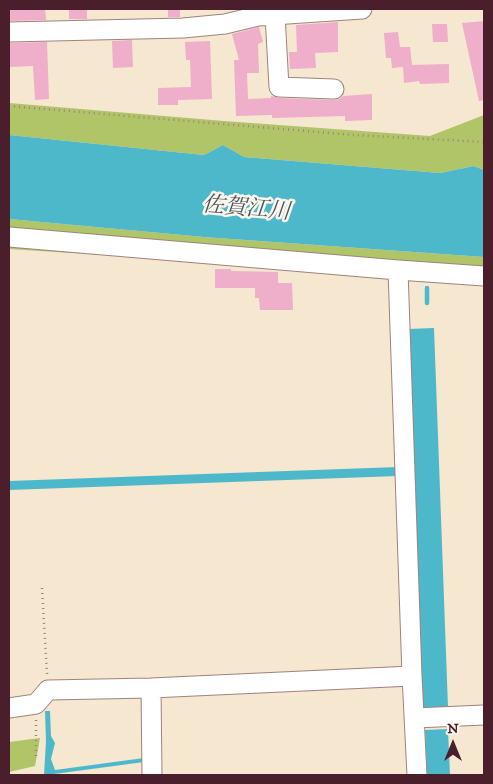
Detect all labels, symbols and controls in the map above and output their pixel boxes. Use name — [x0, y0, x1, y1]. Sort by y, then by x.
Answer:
water label: 佐賀江川 — [201, 193, 291, 227]
north arrow — [428, 719, 478, 769]
text: N — [447, 720, 459, 738]

